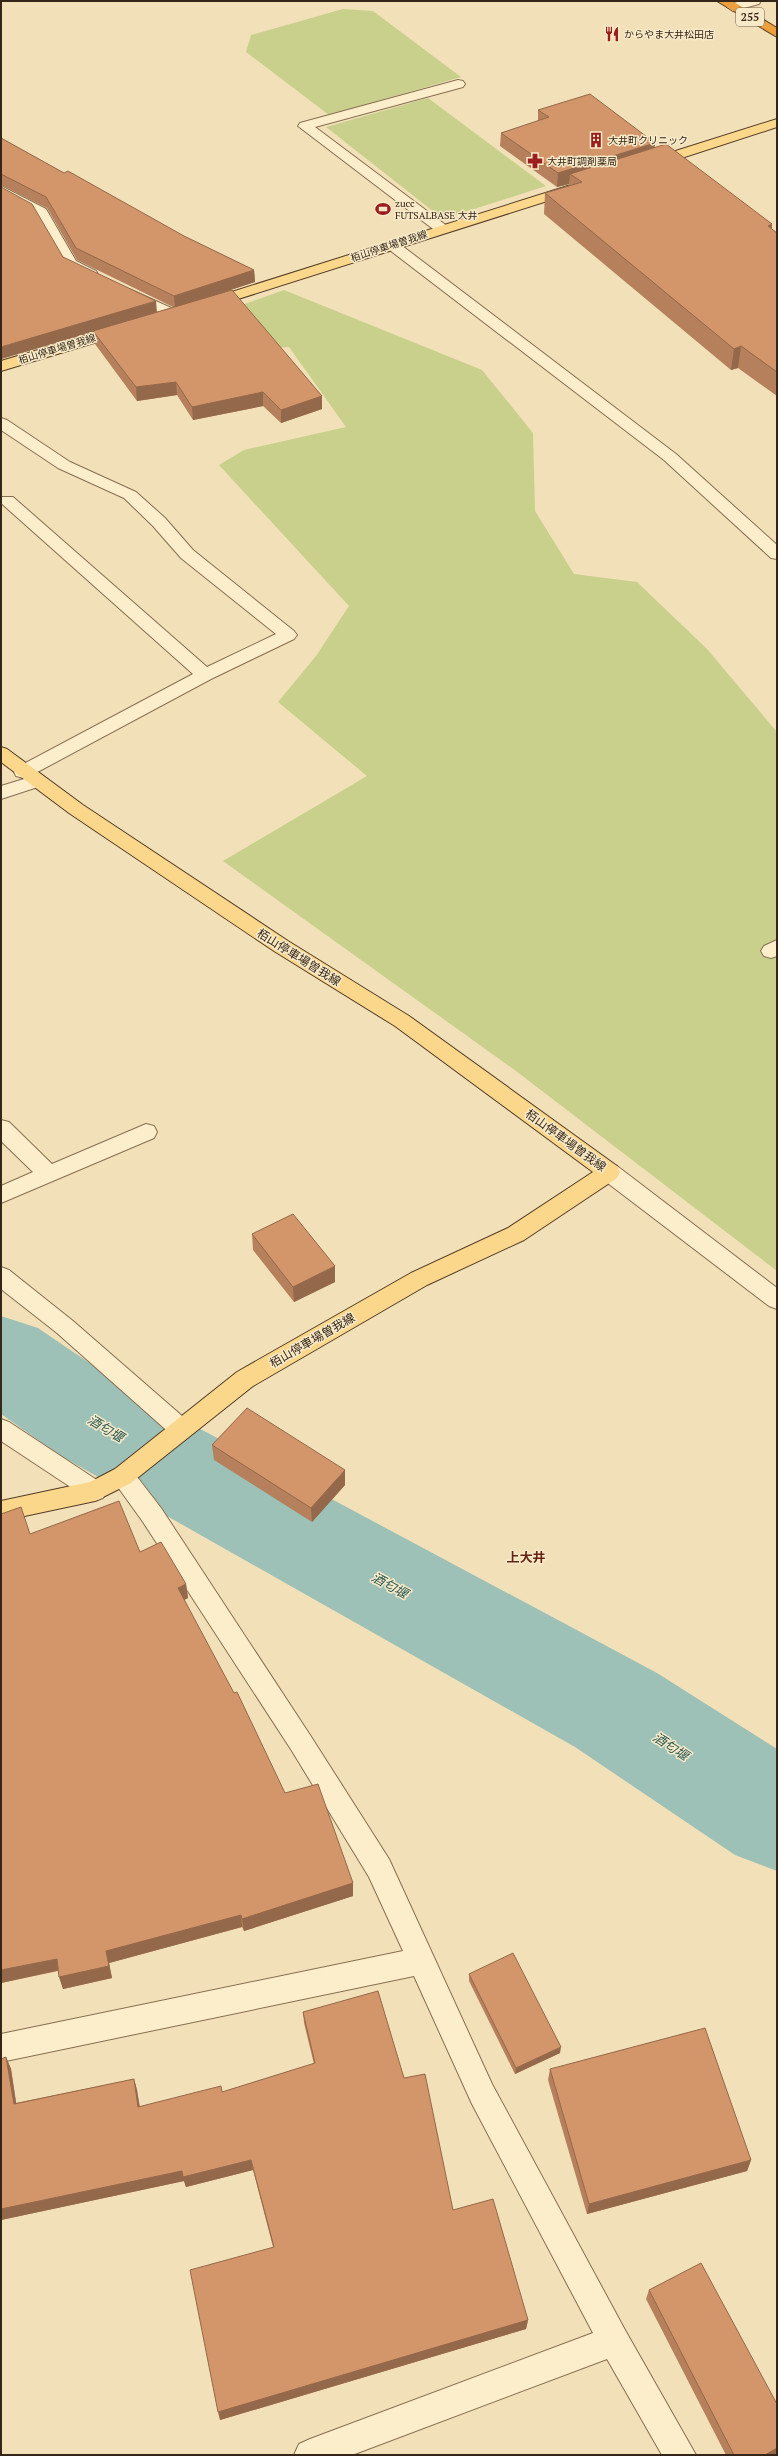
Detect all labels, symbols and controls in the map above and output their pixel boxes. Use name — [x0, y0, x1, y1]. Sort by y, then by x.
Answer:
road number: 255 — [736, 8, 764, 26]
restaurant icon: からやま大井松田店 — [603, 25, 621, 43]
place label: からやま大井松田店 — [624, 28, 714, 41]
building icon: 大井町クリニック — [587, 131, 605, 149]
place label: 大井町クリニック — [608, 134, 688, 147]
pharmacy icon: 大井町調剤薬局 — [526, 152, 544, 170]
place label: 大井町調剤薬局 — [547, 155, 617, 168]
place label: zucc FUTSALBASE 大井 — [395, 197, 478, 222]
sports icon: zucc FUTSALBASE 大井 — [374, 200, 392, 218]
street label: 栢山停車場曽我線 — [349, 227, 429, 265]
street label: 栢山停車場曽我線 — [17, 331, 97, 367]
street label: 栢山停車場曽我線 — [254, 925, 344, 989]
street label: 栢山停車場曽我線 — [523, 1106, 609, 1174]
street label: 栢山停車場曽我線 — [267, 1310, 357, 1370]
water label: 酒匂堰 — [85, 1410, 129, 1447]
district label: 上大井 — [506, 1548, 546, 1566]
water label: 酒匂堰 — [369, 1568, 413, 1603]
water label: 酒匂堰 — [650, 1728, 694, 1765]

